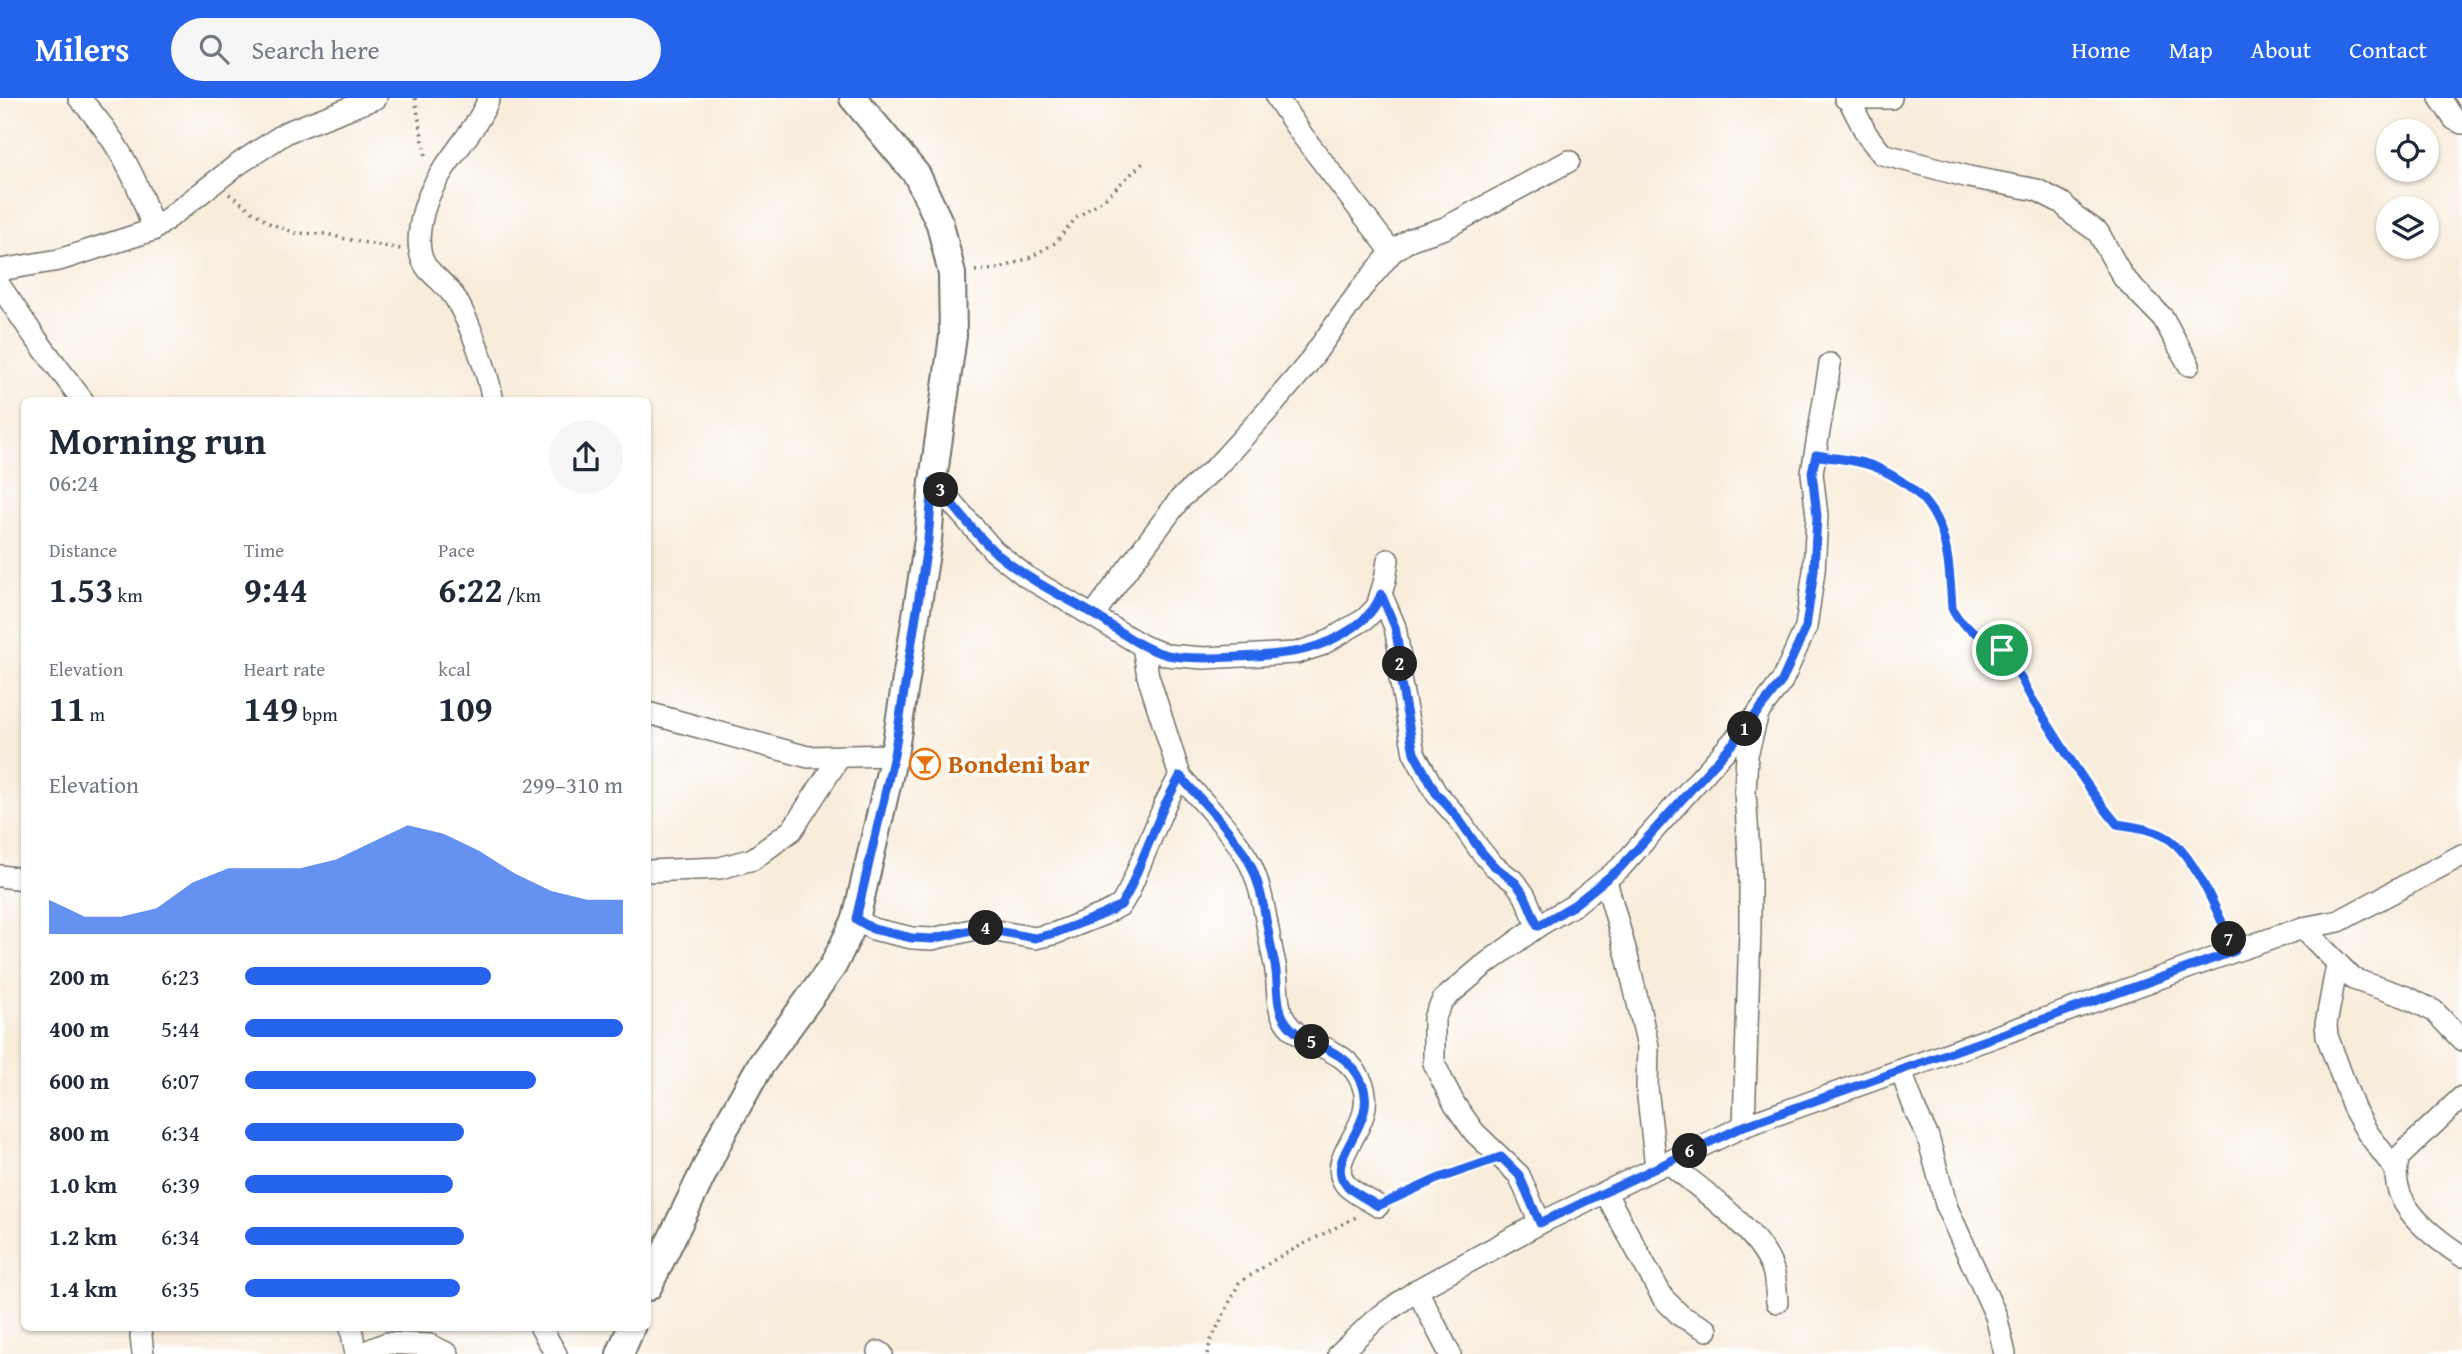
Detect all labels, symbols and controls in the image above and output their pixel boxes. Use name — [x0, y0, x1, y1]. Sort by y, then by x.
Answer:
search box — [171, 18, 661, 81]
text: Milers — [35, 25, 129, 73]
icon: search — [195, 30, 233, 68]
text: Search here — [251, 30, 380, 69]
text: Home — [2072, 32, 2131, 67]
text: Map — [2169, 32, 2213, 67]
text: About — [2251, 32, 2311, 67]
text: Contact — [2349, 32, 2427, 67]
map controls — [2376, 119, 2439, 259]
button: locate — [2376, 119, 2439, 182]
button: layers — [2376, 196, 2439, 259]
text: Morning run — [49, 412, 266, 468]
button: share — [549, 420, 623, 494]
text: 06:24 — [49, 466, 99, 499]
pin: 3 — [923, 472, 958, 508]
text: 3 — [936, 475, 945, 503]
text: Distance — [49, 536, 117, 564]
text: Time — [244, 536, 284, 564]
text: Pace — [438, 536, 475, 564]
text: 1.53 — [49, 564, 113, 615]
text: 9:44 — [244, 564, 308, 615]
text: 6:22 — [438, 564, 503, 615]
text: km — [113, 581, 143, 609]
text: /km — [503, 581, 541, 609]
pin — [1972, 620, 2032, 680]
icon: arrive — [1983, 631, 2021, 669]
pin: 2 — [1382, 646, 1418, 682]
text: 2 — [1395, 649, 1404, 677]
text: Elevation — [49, 655, 123, 683]
text: Heart rate — [244, 655, 325, 683]
text: kcal — [438, 655, 471, 683]
text: 11 — [49, 683, 85, 734]
text: 149 — [244, 683, 298, 734]
text: 109 — [438, 683, 493, 734]
text: m — [85, 700, 105, 728]
text: bpm — [298, 700, 338, 728]
pin: 1 — [1728, 712, 1762, 746]
text: 1 — [1740, 714, 1749, 742]
place label: Bondeni bar — [948, 744, 1090, 783]
bar icon: Bondeni bar — [908, 747, 942, 781]
text: Elevation — [49, 768, 139, 801]
text: 299–310 m — [522, 768, 623, 801]
pin: 4 — [968, 910, 1004, 946]
text: 4 — [981, 913, 990, 941]
pin: 7 — [2212, 922, 2246, 956]
text: 7 — [2224, 924, 2233, 952]
text: 200 m — [49, 960, 110, 993]
text: 6:23 — [161, 960, 200, 993]
text: 400 m — [49, 1012, 110, 1045]
text: 5:44 — [161, 1012, 200, 1045]
pin: 5 — [1294, 1024, 1330, 1060]
text: 5 — [1307, 1027, 1316, 1055]
text: 600 m — [49, 1064, 110, 1097]
text: 6:07 — [161, 1064, 200, 1097]
text: 800 m — [49, 1116, 110, 1149]
text: 6:34 — [161, 1116, 200, 1149]
pin: 6 — [1672, 1134, 1708, 1168]
text: 6 — [1685, 1136, 1694, 1164]
text: 1.0 km — [49, 1168, 117, 1201]
text: 6:39 — [161, 1168, 200, 1201]
text: 1.2 km — [49, 1220, 117, 1253]
text: 6:34 — [161, 1220, 200, 1253]
text: 1.4 km — [49, 1272, 117, 1305]
text: 6:35 — [161, 1272, 200, 1305]

